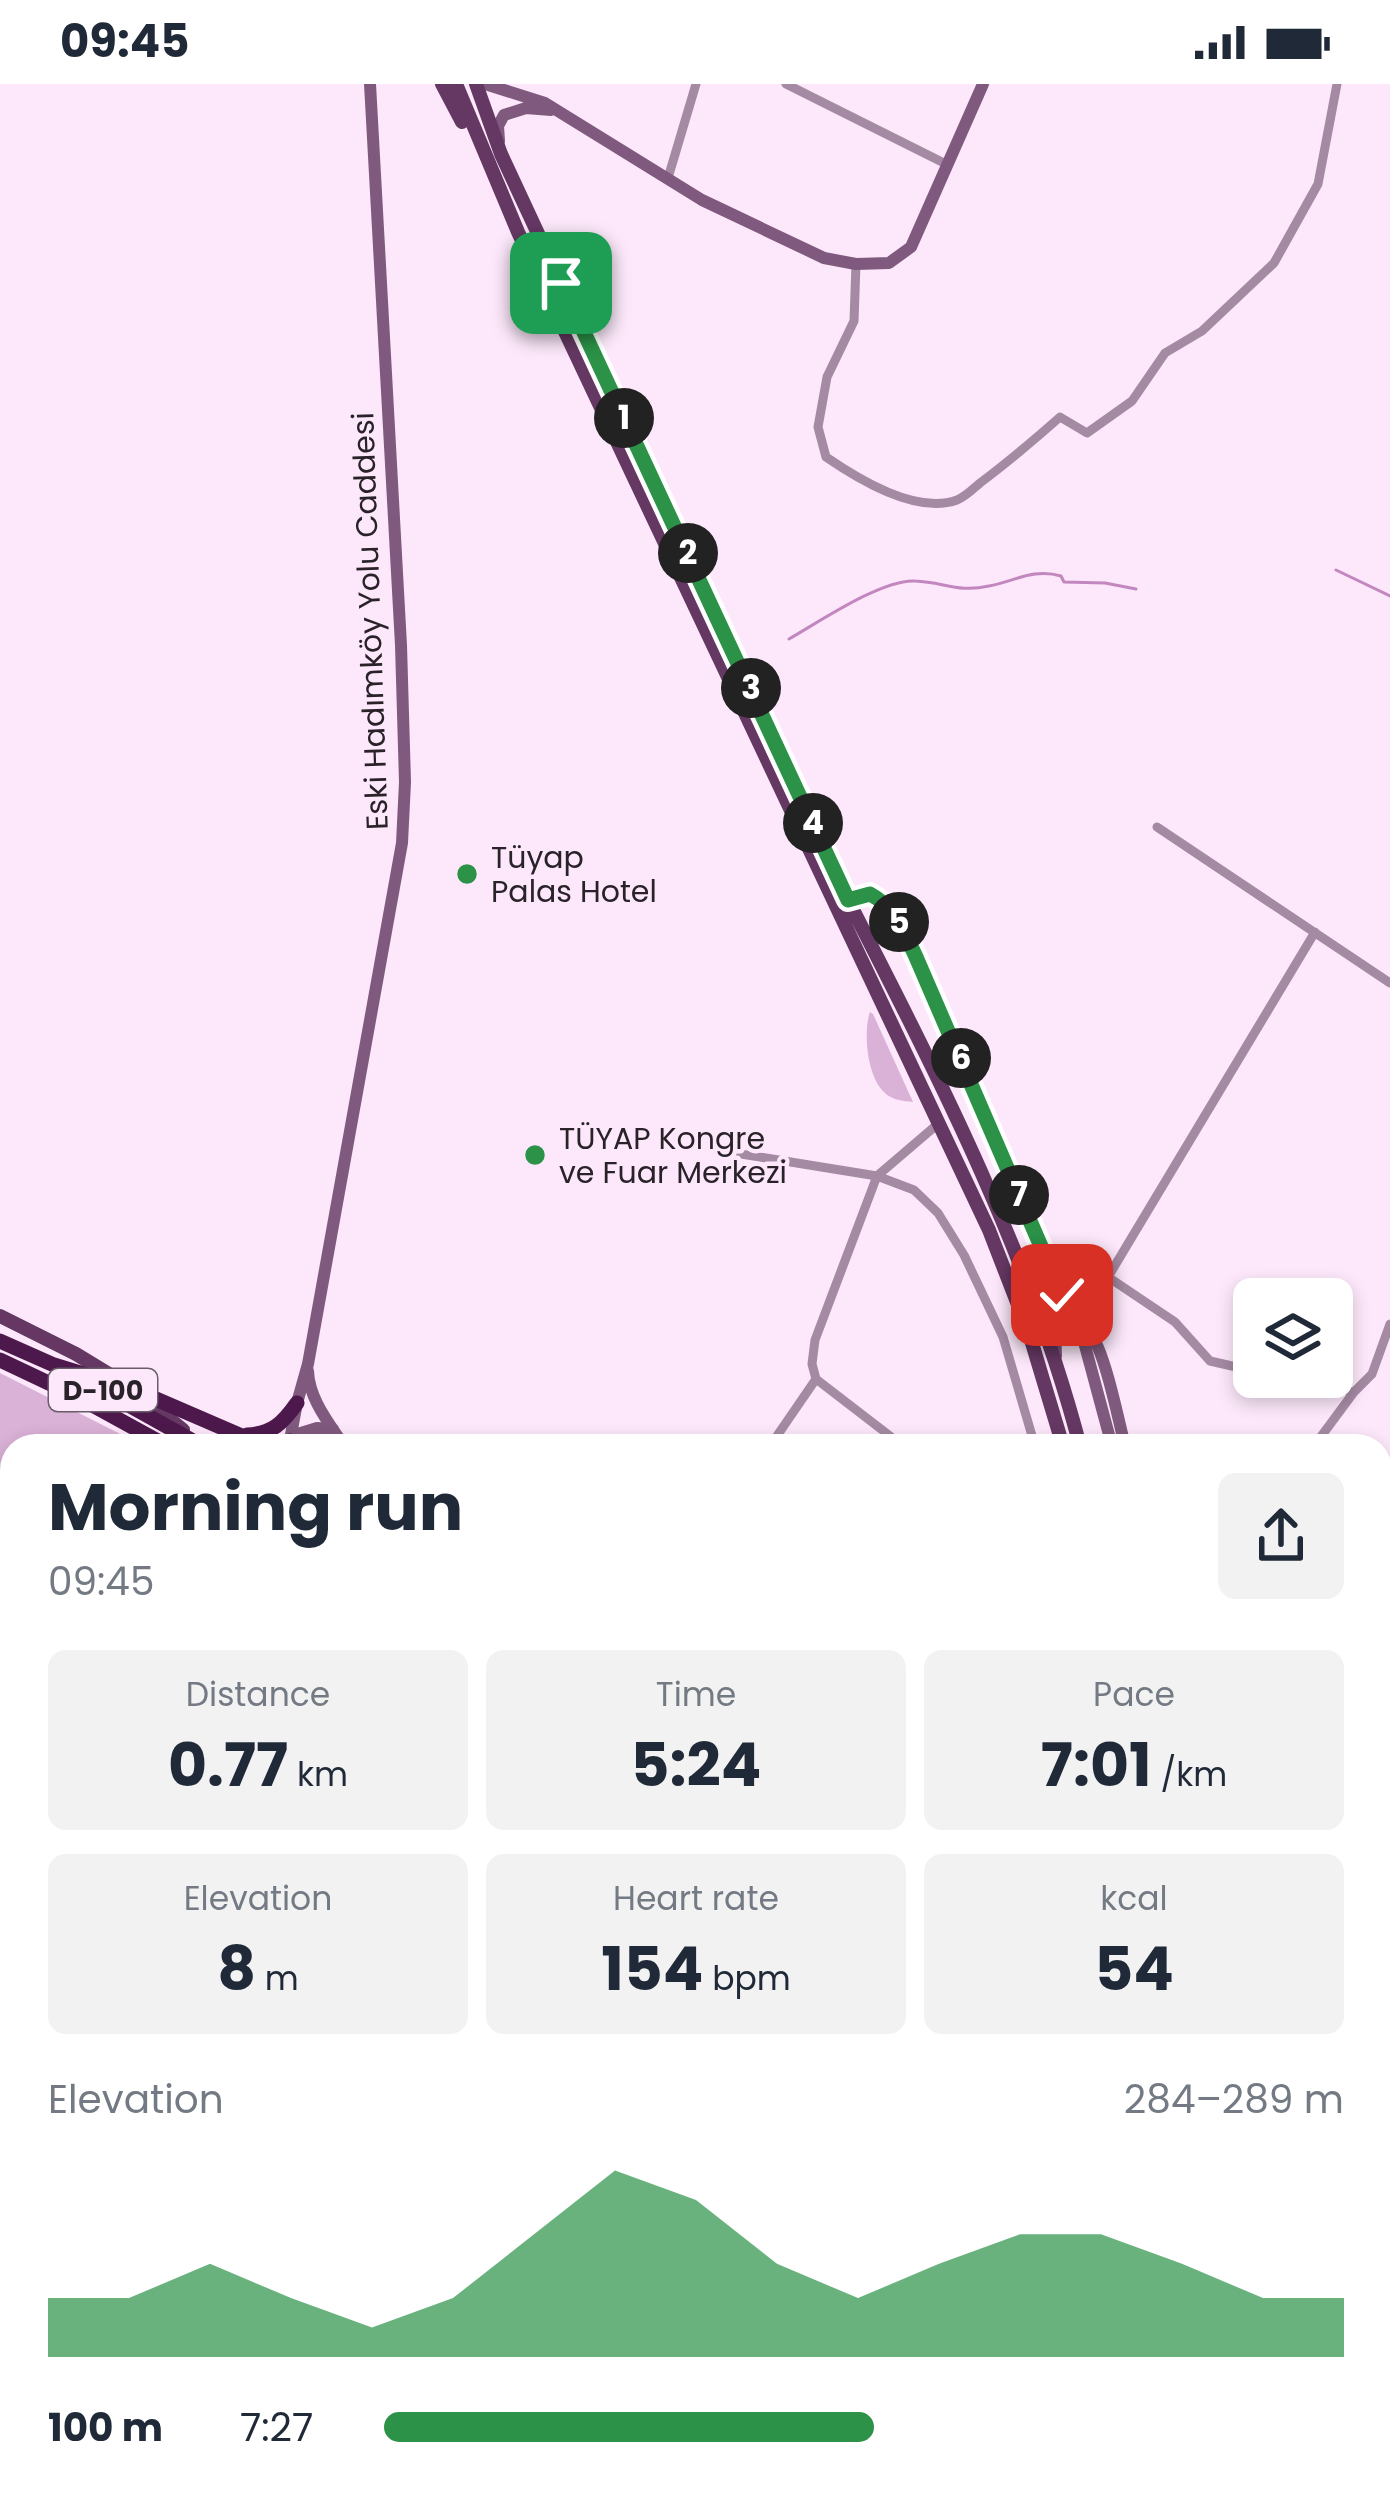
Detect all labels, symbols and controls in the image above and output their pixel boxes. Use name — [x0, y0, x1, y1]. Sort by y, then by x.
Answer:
text: 09:45 — [60, 10, 190, 73]
pin — [510, 232, 612, 334]
icon: arrive — [528, 250, 594, 316]
pin: 1 — [594, 388, 654, 448]
text: 1 — [618, 394, 630, 441]
street label: Eski Hadımköy Yolu Caddesi — [341, 411, 399, 831]
pin: 2 — [658, 523, 718, 583]
text: 2 — [679, 529, 697, 576]
pin: 3 — [721, 658, 781, 718]
text: 3 — [741, 664, 761, 711]
pin: 4 — [783, 793, 843, 853]
text: 4 — [802, 799, 824, 846]
place label: Tüyap Palas Hotel — [491, 836, 657, 913]
marker: Tüyap Palas Hotel — [454, 861, 480, 887]
pin: 5 — [869, 892, 929, 952]
text: 5 — [888, 898, 910, 945]
pin: 6 — [931, 1028, 991, 1088]
text: 6 — [950, 1034, 972, 1081]
place label: TÜYAP Kongre ve Fuar Merkezi — [559, 1117, 787, 1194]
marker: TÜYAP Kongre ve Fuar Merkezi — [522, 1142, 548, 1168]
pin: 7 — [989, 1165, 1049, 1225]
text: 7 — [1010, 1171, 1028, 1218]
pin — [1011, 1244, 1113, 1346]
icon: check — [1029, 1262, 1095, 1328]
map controls — [1233, 1278, 1353, 1398]
button: layers — [1233, 1278, 1353, 1398]
road number: D-100 — [49, 1369, 157, 1411]
text: Morning run — [48, 1461, 463, 1553]
button: share — [1218, 1473, 1344, 1599]
text: 09:45 — [48, 1554, 154, 1609]
text: Distance — [186, 1671, 330, 1718]
text: Time — [656, 1671, 736, 1718]
text: Pace — [1093, 1671, 1175, 1718]
text: 0.77 — [168, 1723, 288, 1807]
text: 5:24 — [631, 1723, 761, 1807]
text: 7:01 — [1041, 1723, 1152, 1807]
text: km — [288, 1751, 348, 1798]
text: /km — [1152, 1751, 1227, 1798]
text: Elevation — [184, 1875, 332, 1922]
text: Heart rate — [613, 1875, 779, 1922]
text: kcal — [1100, 1875, 1168, 1922]
text: 8 — [217, 1927, 256, 2011]
text: 154 — [601, 1927, 703, 2011]
text: 54 — [1094, 1927, 1174, 2011]
text: m — [256, 1955, 299, 2002]
text: bpm — [703, 1955, 791, 2002]
text: Elevation — [48, 2072, 224, 2127]
text: 284–289 m — [1124, 2072, 1344, 2127]
text: 100 m — [48, 2400, 163, 2455]
text: 7:27 — [240, 2400, 313, 2455]

